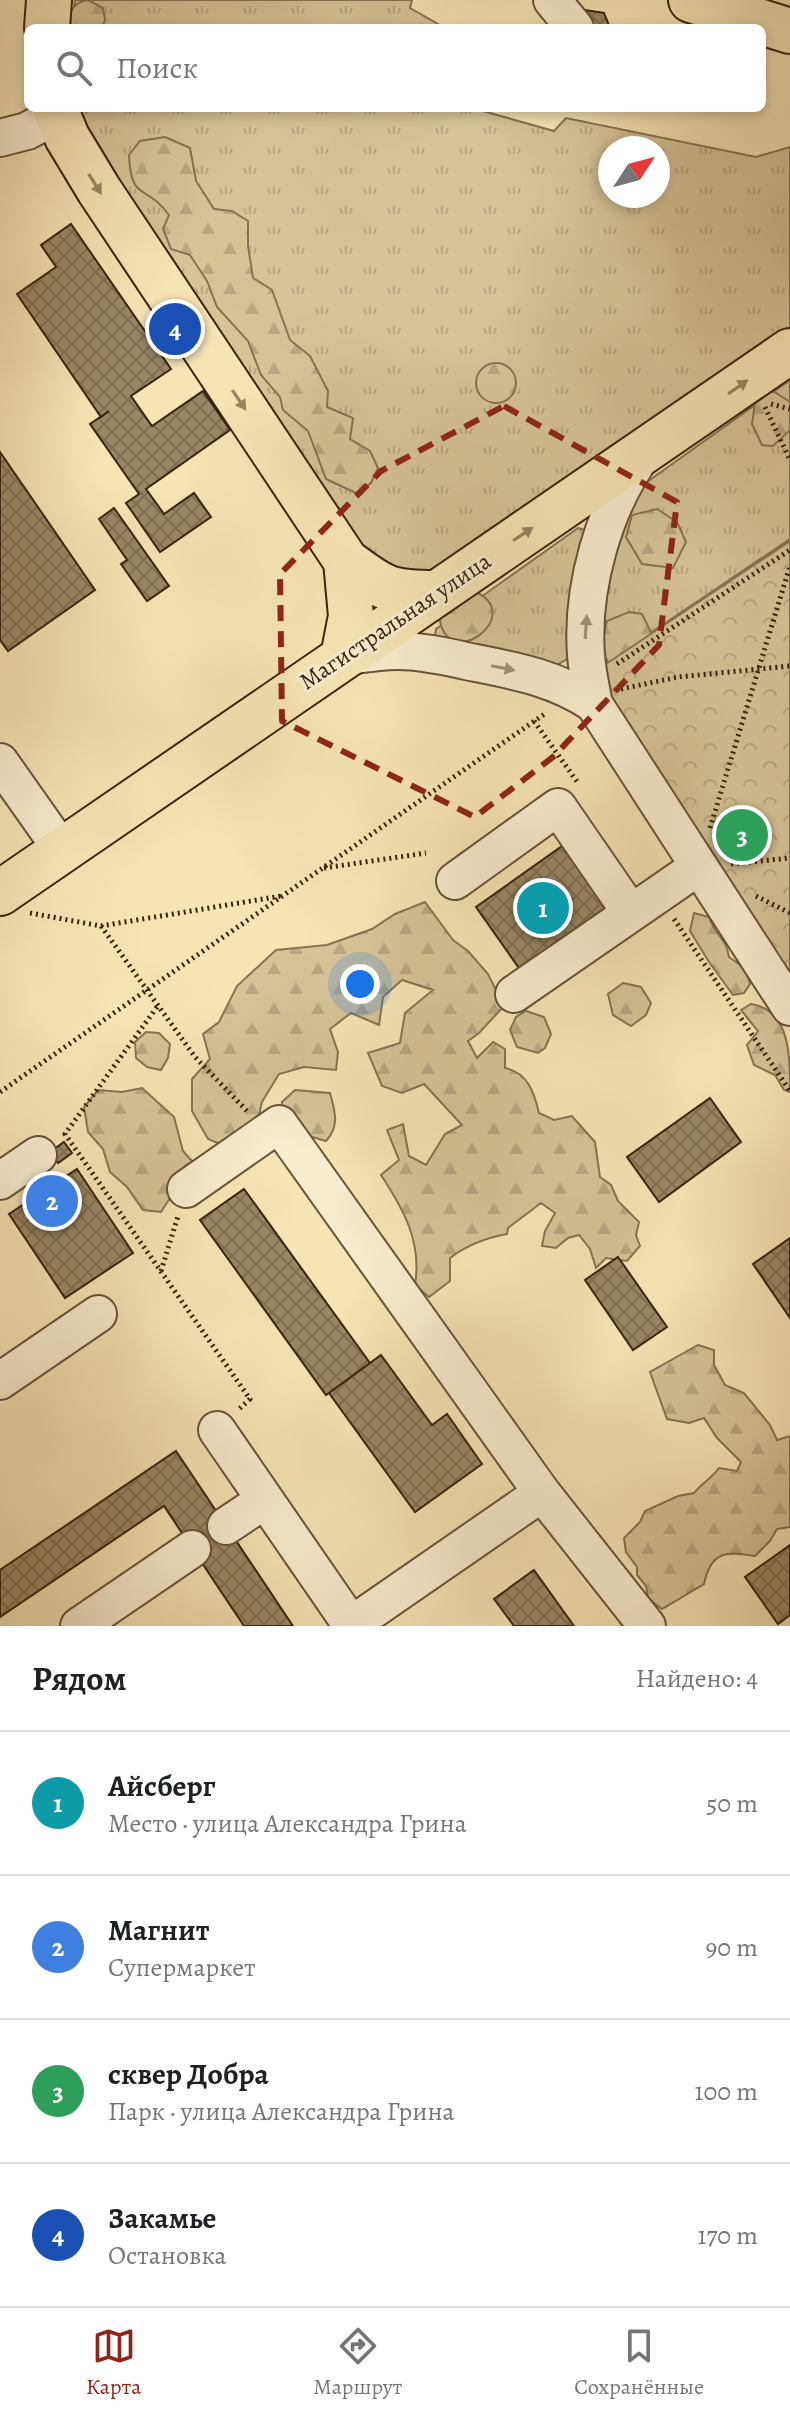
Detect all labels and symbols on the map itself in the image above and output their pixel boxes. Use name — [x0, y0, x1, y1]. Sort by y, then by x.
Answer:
north arrow — [598, 136, 670, 208]
one-way arrow — [87, 173, 102, 194]
pin: 4 — [149, 299, 201, 359]
one-way arrow — [728, 380, 749, 395]
one-way arrow — [231, 389, 246, 411]
one-way arrow — [513, 526, 534, 541]
street label: Магистральная улица — [293, 545, 497, 697]
one-way arrow — [580, 614, 593, 639]
one-way arrow — [491, 662, 516, 675]
pin: 3 — [716, 805, 768, 865]
pin: 1 — [517, 878, 569, 938]
your location — [340, 964, 380, 1004]
pin: 2 — [26, 1171, 78, 1231]

